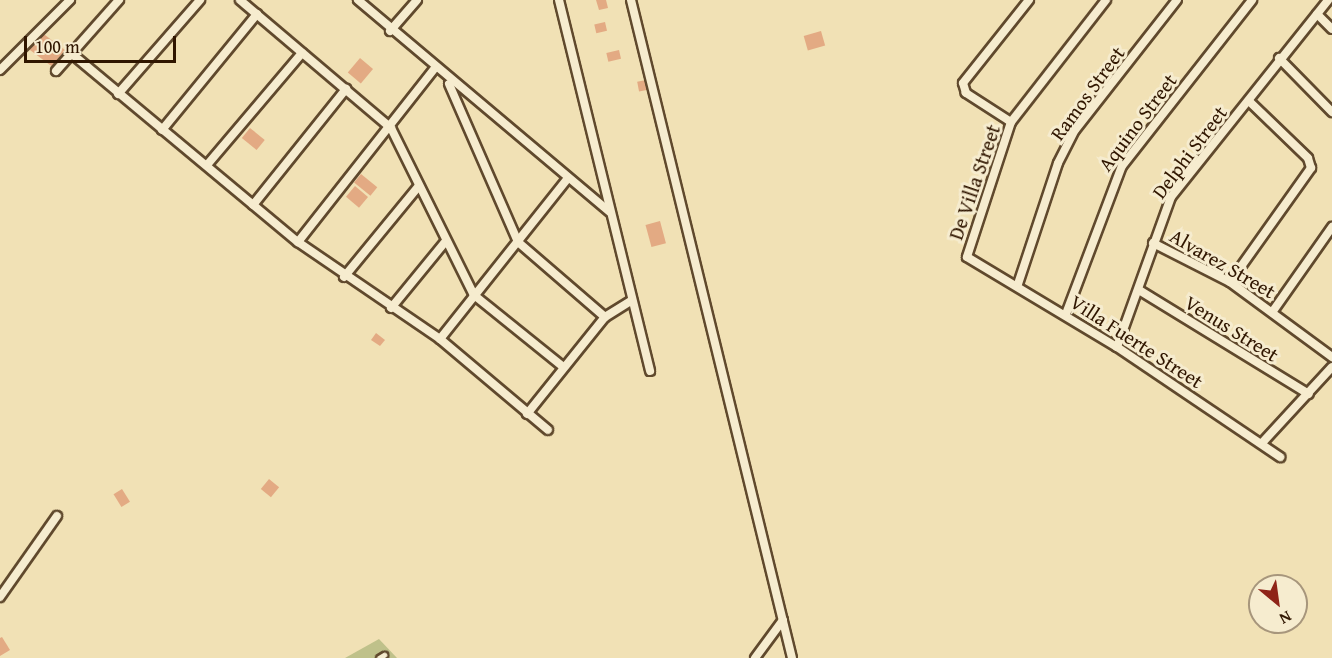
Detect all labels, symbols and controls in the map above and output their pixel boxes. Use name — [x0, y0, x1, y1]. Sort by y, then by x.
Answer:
scale bar — [27, 24, 178, 62]
text: 100 m — [35, 33, 80, 60]
street label: Ramos Street — [1045, 41, 1129, 145]
street label: Aquino Street — [1093, 69, 1181, 175]
street label: Delphi Street — [1146, 101, 1232, 203]
street label: De Villa Street — [943, 121, 1005, 243]
street label: Alvarez Street — [1166, 223, 1280, 303]
street label: Villa Fuerte Street — [1066, 289, 1208, 393]
street label: Venus Street — [1181, 290, 1283, 366]
north arrow — [1248, 574, 1308, 634]
text: N — [1275, 605, 1296, 631]

